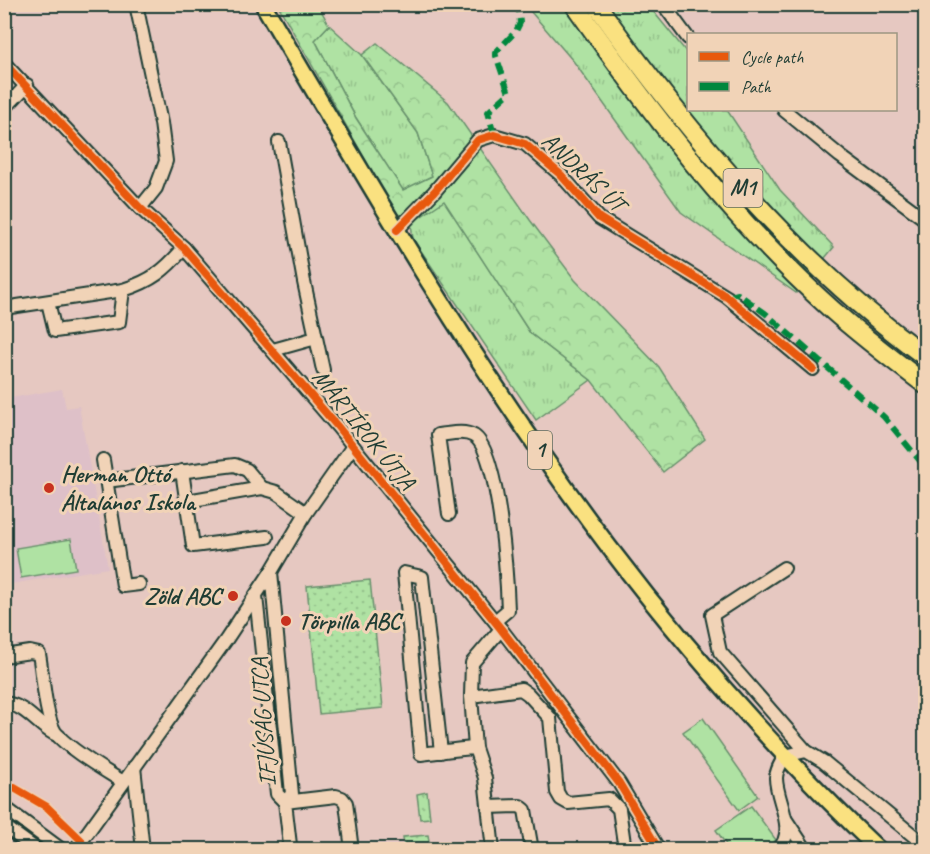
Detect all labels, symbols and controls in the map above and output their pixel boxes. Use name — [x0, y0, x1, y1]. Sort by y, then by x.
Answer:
legend — [687, 33, 897, 111]
text: Cycle path — [741, 46, 804, 68]
text: Path — [741, 76, 771, 98]
street label: ANDRÁS ÚT — [536, 126, 636, 222]
road number: M1 — [724, 169, 762, 207]
street label: MÁRTÍROK ÚTJA — [306, 362, 423, 496]
road number: 1 — [528, 431, 552, 469]
place label: Herman Ottó Általános Iskola — [61, 459, 197, 517]
marker: Herman Ottó Általános Iskola — [42, 481, 56, 495]
place label: Zöld ABC — [144, 581, 224, 611]
marker: Zöld ABC — [226, 589, 240, 603]
place label: Törpilla ABC — [298, 606, 403, 636]
marker: Törpilla ABC — [279, 614, 293, 628]
street label: IFJÚSÁG UTCA — [243, 656, 282, 787]

